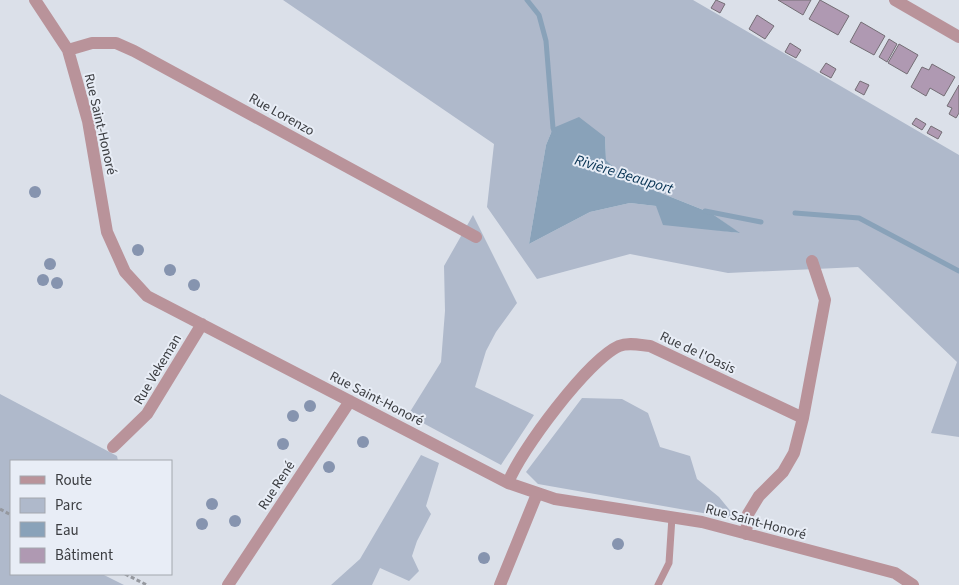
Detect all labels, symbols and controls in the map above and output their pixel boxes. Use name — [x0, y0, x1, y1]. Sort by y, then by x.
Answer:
street label: Rue Saint-Honoré — [79, 72, 121, 177]
street label: Rue Lorenzo — [245, 89, 318, 141]
water label: Rivière Beauport — [572, 150, 677, 200]
street label: Rue de l'Oasis — [656, 327, 739, 379]
street label: Rue Vekeman — [129, 330, 187, 409]
street label: Rue Saint-Honoré — [326, 367, 427, 431]
street label: Rue René — [254, 457, 300, 514]
legend — [10, 460, 172, 575]
text: Route — [55, 470, 92, 491]
text: Parc — [55, 495, 82, 516]
street label: Rue Saint-Honoré — [703, 499, 808, 545]
text: Eau — [55, 520, 79, 541]
text: Bâtiment — [55, 545, 113, 566]

